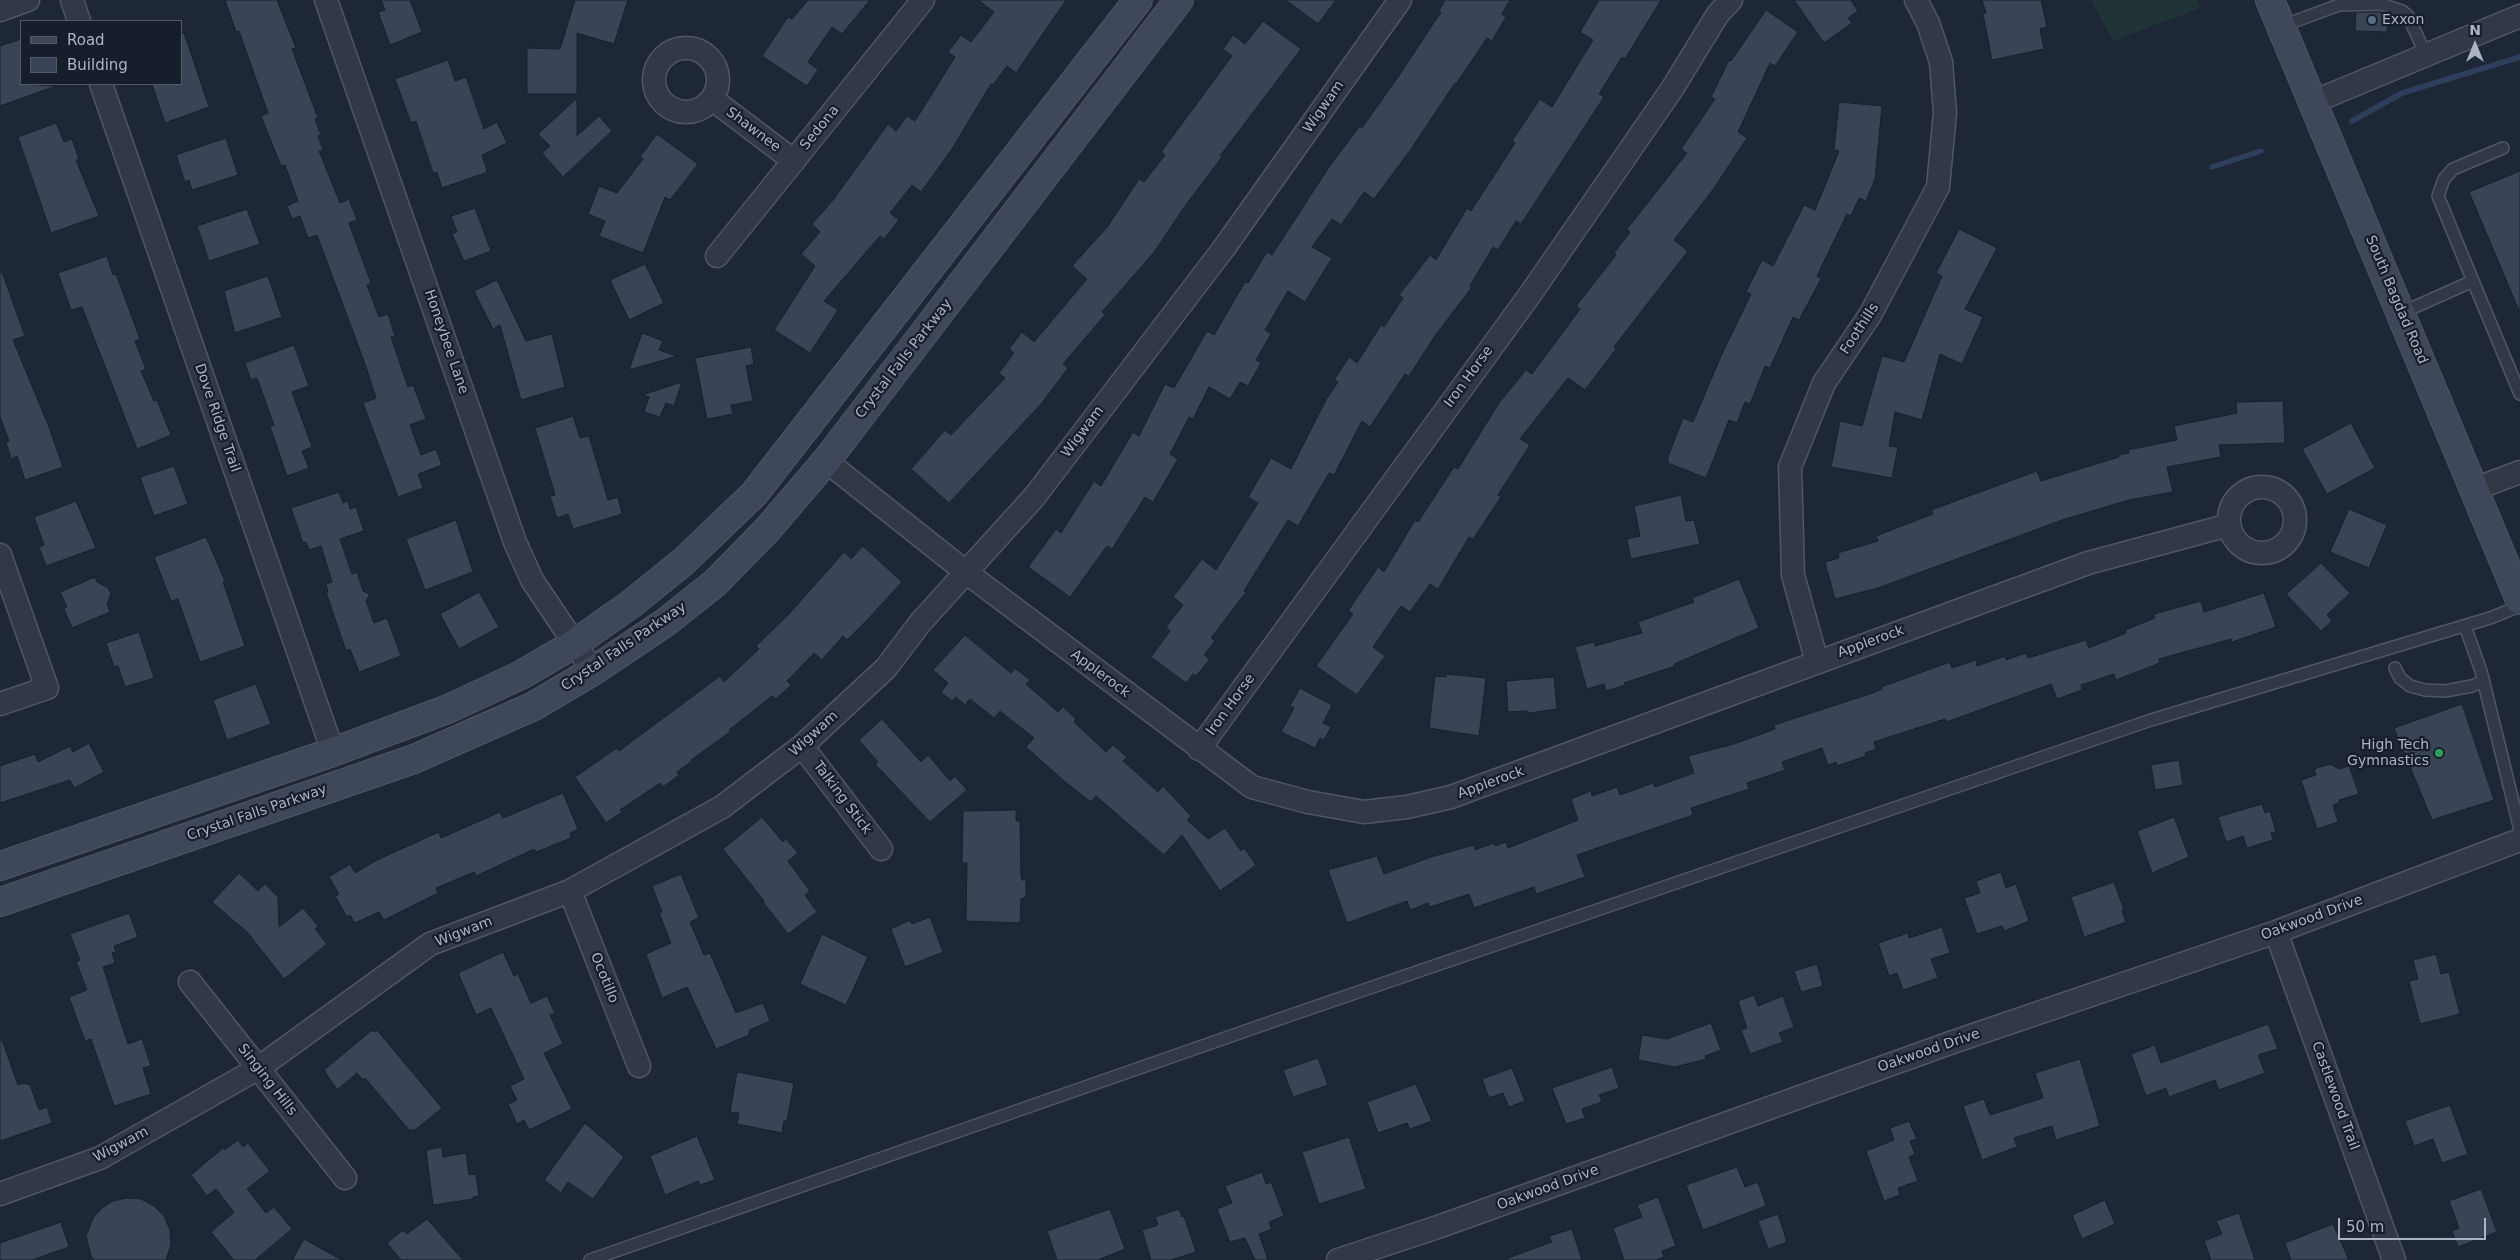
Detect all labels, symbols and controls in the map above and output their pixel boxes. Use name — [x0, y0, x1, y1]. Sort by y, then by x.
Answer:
place label: Exxon — [2382, 12, 2424, 28]
marker: Exxon — [2366, 14, 2378, 26]
legend — [20, 20, 182, 85]
north arrow — [2450, 20, 2500, 70]
text: N — [2469, 22, 2481, 38]
text: Road — [67, 31, 105, 49]
text: Building — [67, 56, 128, 74]
street label: Wigwam — [1300, 78, 1348, 136]
street label: Sedona — [797, 102, 843, 154]
street label: Shawnee — [722, 104, 784, 156]
street label: South Bagdad Road — [2361, 233, 2431, 367]
street label: Honeybee Lane — [420, 288, 472, 396]
street label: Crystal Falls Parkway — [852, 296, 956, 422]
street label: Foothills — [1837, 300, 1883, 358]
street label: Iron Horse — [1441, 343, 1497, 411]
street label: Dove Ridge Trail — [191, 361, 243, 475]
street label: Wigwam — [1058, 403, 1108, 461]
street label: Crystal Falls Parkway — [558, 599, 690, 695]
street label: Applerock — [1835, 622, 1907, 662]
street label: Applerock — [1067, 646, 1133, 702]
street label: Iron Horse — [1203, 671, 1259, 739]
street label: Wigwam — [786, 708, 842, 760]
place label: High Tech Gymnastics — [2347, 737, 2429, 770]
marker: High Tech Gymnastics — [2433, 747, 2445, 759]
street label: Talking Stick — [809, 758, 875, 838]
street label: Applerock — [1455, 763, 1527, 803]
street label: Crystal Falls Parkway — [185, 781, 329, 845]
street label: Oakwood Drive — [2259, 892, 2365, 944]
street label: Wigwam — [433, 913, 495, 951]
street label: Ocotillo — [586, 950, 622, 1006]
street label: Oakwood Drive — [1876, 1026, 1982, 1076]
street label: Castlewood Trail — [2308, 1039, 2362, 1153]
street label: Singing Hills — [234, 1041, 300, 1119]
street label: Wigwam — [91, 1124, 151, 1166]
street label: Oakwood Drive — [1495, 1162, 1601, 1214]
scale bar — [2340, 1208, 2488, 1240]
text: 50 m — [2346, 1218, 2384, 1236]

